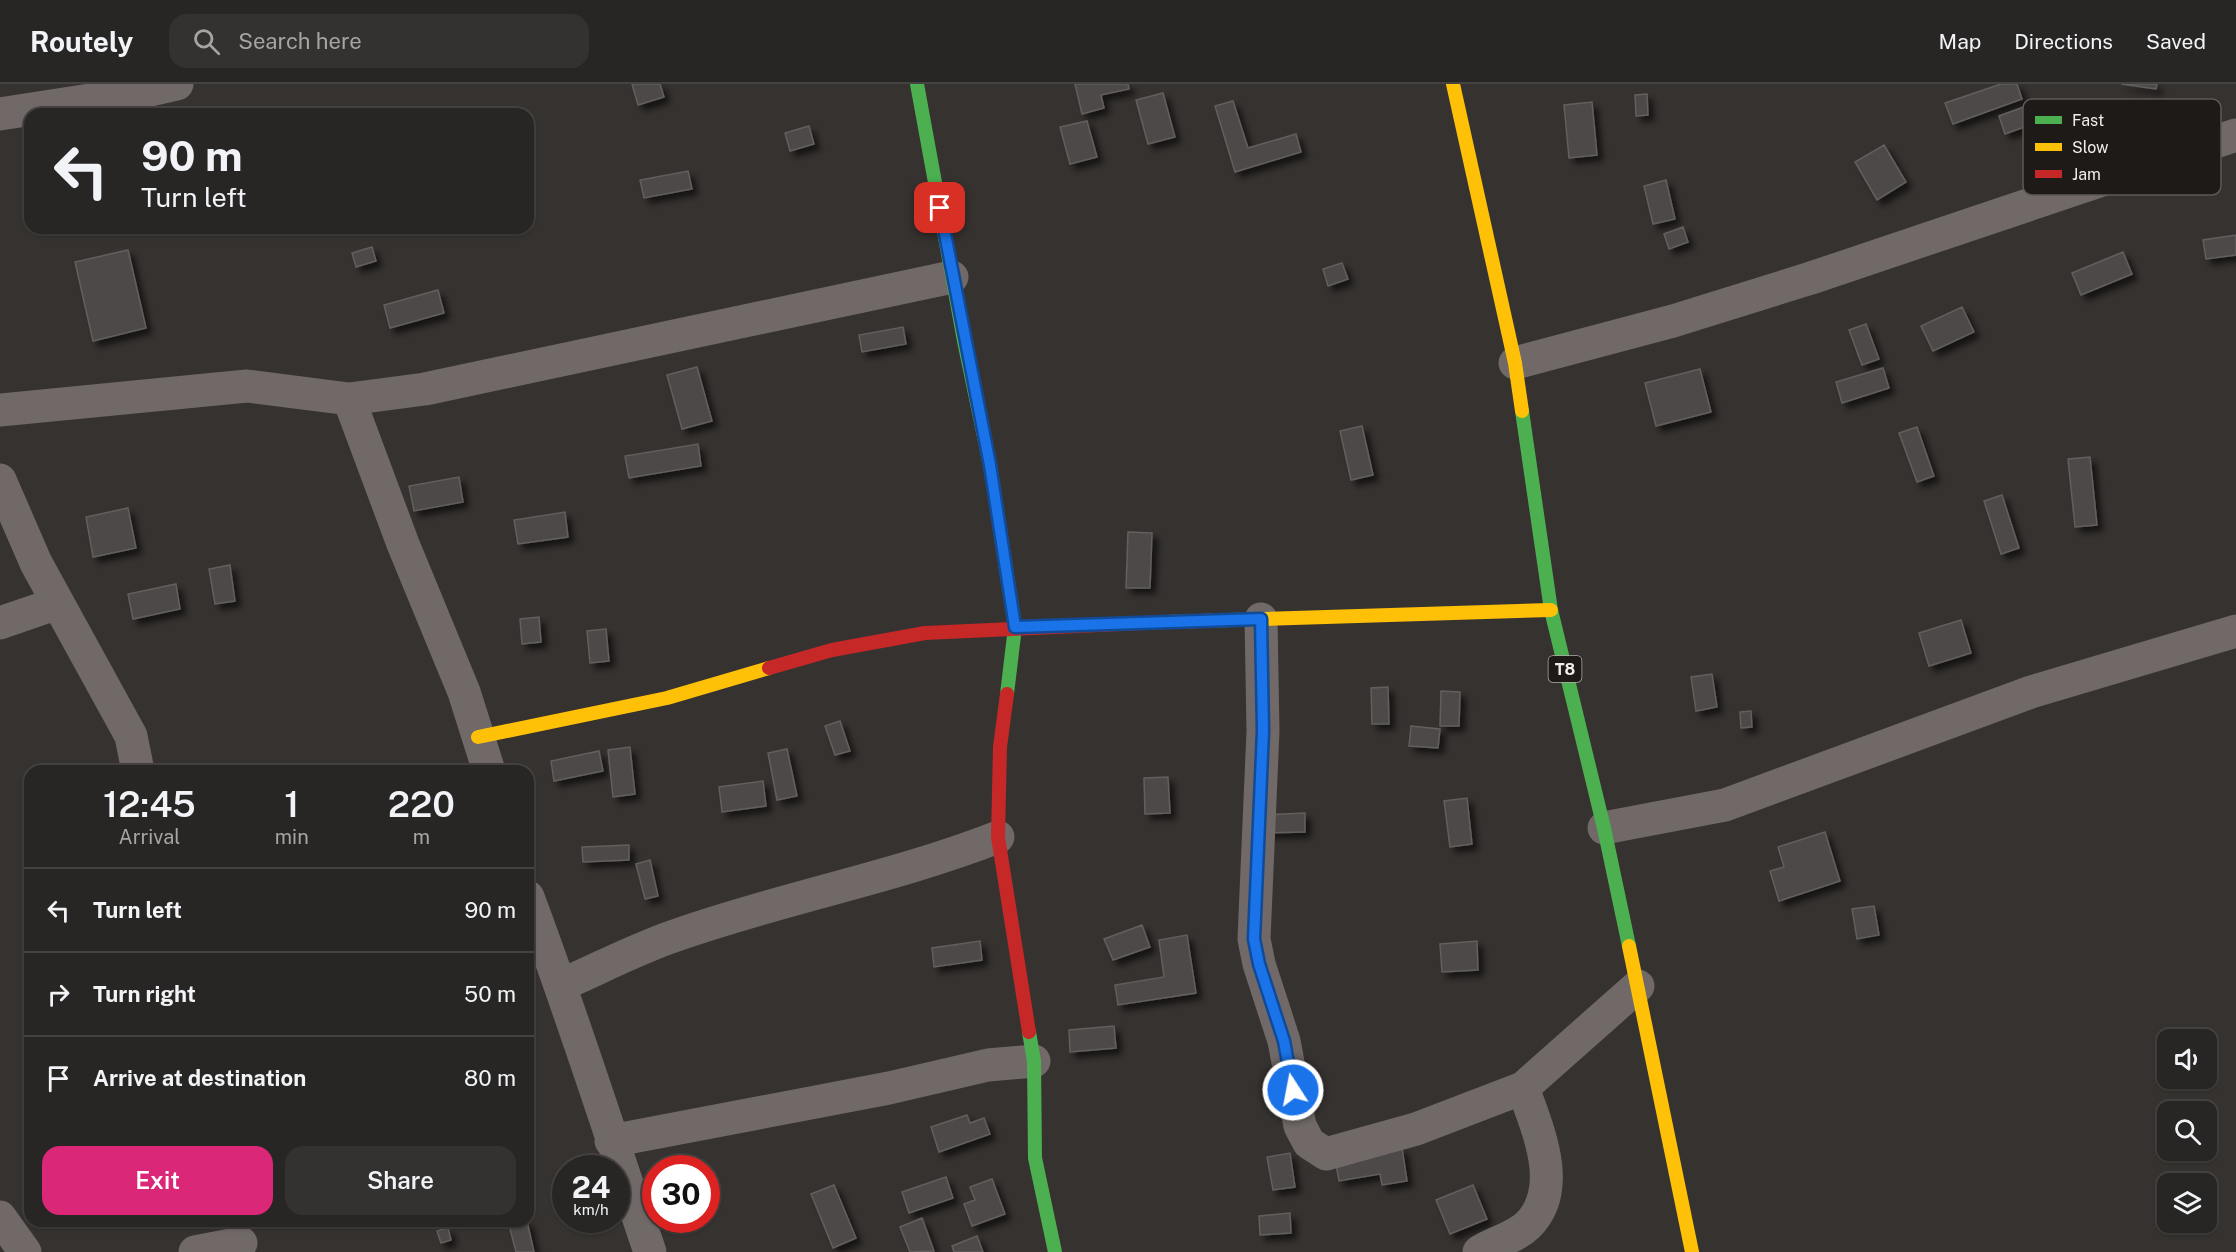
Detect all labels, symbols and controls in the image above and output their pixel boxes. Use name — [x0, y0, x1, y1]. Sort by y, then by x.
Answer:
search box — [169, 14, 589, 68]
text: Routely — [30, 25, 133, 58]
icon: search — [190, 25, 223, 58]
text: Search here — [238, 28, 362, 54]
text: Map — [1939, 29, 1981, 54]
text: Directions — [2014, 29, 2113, 54]
text: Saved — [2146, 29, 2206, 54]
legend — [2023, 99, 2221, 195]
text: Fast — [2072, 111, 2104, 130]
text: 90 m — [141, 131, 243, 180]
icon: left — [42, 132, 120, 210]
text: Slow — [2072, 138, 2109, 157]
text: Jam — [2072, 165, 2101, 184]
text: Turn left — [141, 181, 247, 213]
pin — [914, 182, 965, 233]
icon: arrive — [923, 191, 956, 224]
road number: T8 — [1548, 656, 1582, 682]
text: 12:45 — [103, 783, 196, 825]
text: 1 — [284, 783, 299, 825]
text: 220 — [388, 783, 455, 825]
text: Arrival — [119, 825, 180, 849]
text: min — [275, 825, 309, 849]
text: m — [413, 825, 430, 849]
icon: left — [42, 894, 75, 927]
text: Turn left — [93, 897, 182, 923]
text: 90 m — [465, 897, 516, 923]
icon: right — [42, 978, 75, 1011]
text: Turn right — [93, 981, 196, 1007]
text: 50 m — [464, 981, 516, 1007]
map controls — [2157, 1029, 2217, 1233]
button: sound — [2157, 1029, 2217, 1089]
position arrow — [1261, 1058, 1325, 1122]
icon: arrive — [42, 1062, 75, 1095]
text: Arrive at destination — [93, 1065, 306, 1091]
text: 80 m — [464, 1065, 516, 1091]
button: search — [2157, 1101, 2217, 1161]
button: Exit — [42, 1146, 273, 1215]
button: Share — [285, 1146, 516, 1215]
speed limit sign: 30 — [642, 1155, 720, 1233]
text: 24 — [572, 1169, 610, 1205]
button: layers — [2157, 1173, 2217, 1233]
text: km/h — [573, 1201, 609, 1218]

